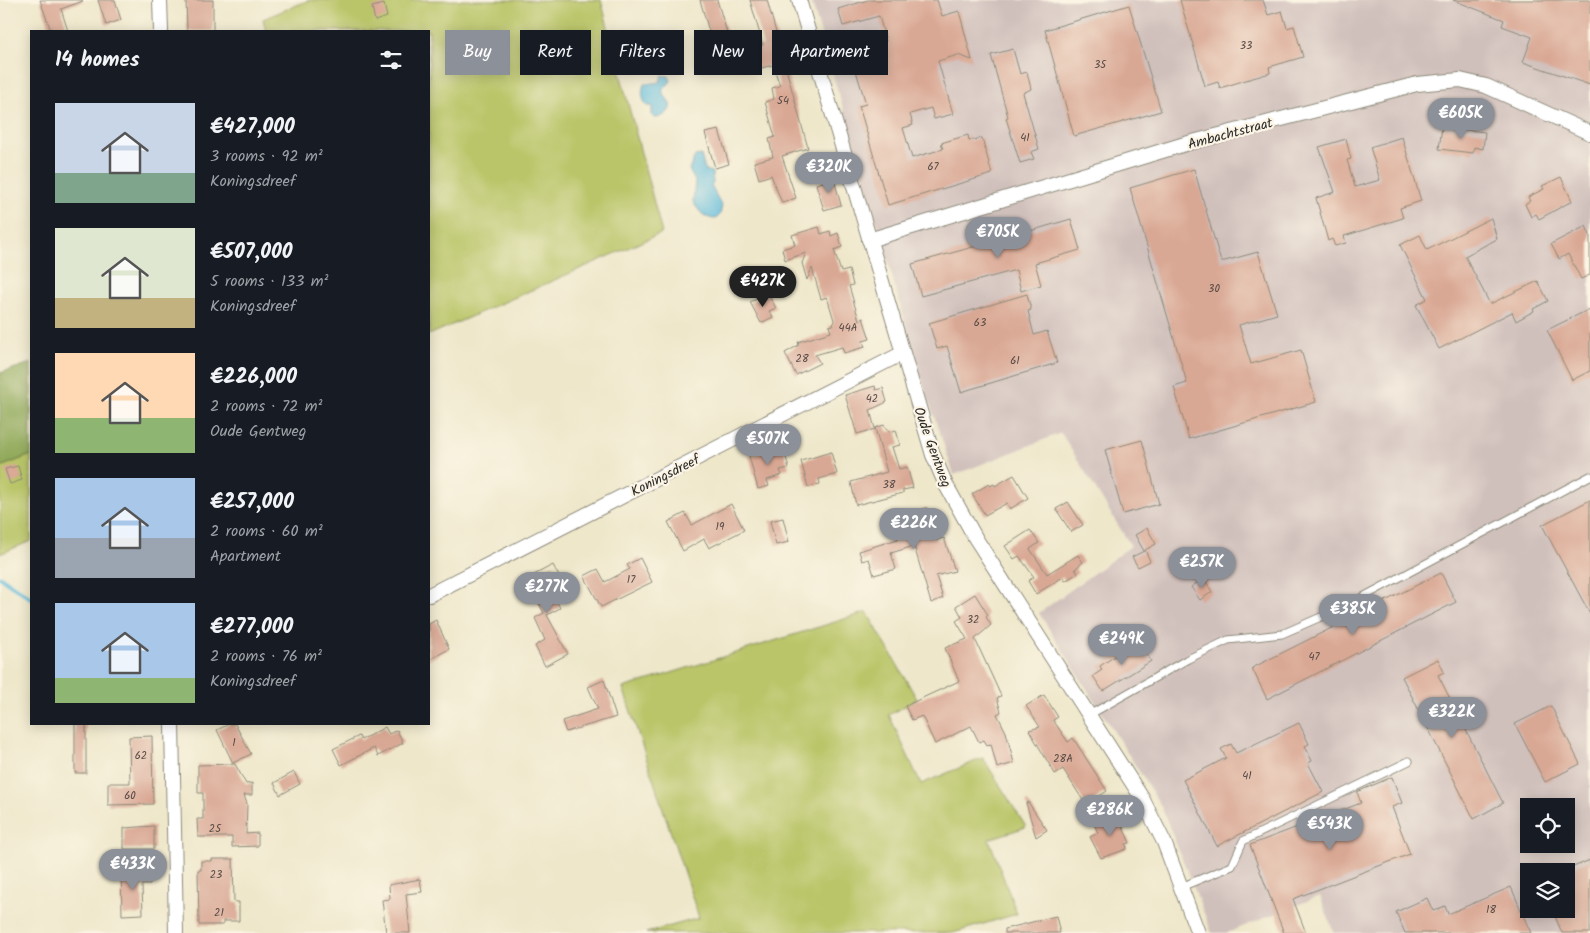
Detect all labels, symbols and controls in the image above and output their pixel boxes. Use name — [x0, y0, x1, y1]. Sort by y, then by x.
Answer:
chip: Buy — [445, 30, 510, 75]
chip: Rent — [520, 30, 591, 75]
chip: Filters — [601, 30, 684, 75]
chip: New — [694, 30, 762, 75]
chip: Apartment — [772, 30, 888, 75]
house number: 33 — [1240, 37, 1252, 55]
text: 14 homes — [55, 44, 140, 77]
icon: filters — [377, 46, 405, 74]
house number: 35 — [1094, 56, 1107, 74]
house number: 54 — [777, 92, 789, 110]
pin: €605K — [1426, 98, 1496, 140]
text: €605K — [1439, 101, 1483, 126]
text: €427,000 — [210, 111, 295, 144]
street label: Ambachtstraat — [1185, 112, 1276, 156]
icon: home — [95, 123, 155, 183]
house number: 41 — [1020, 129, 1030, 147]
text: 3 rooms · 92 m² — [210, 144, 323, 169]
pin: €320K — [794, 152, 864, 194]
text: €320K — [806, 155, 852, 180]
house number: 67 — [927, 158, 940, 176]
text: Koningsdreef — [210, 169, 296, 194]
pin: €705K — [963, 216, 1033, 259]
text: €705K — [976, 220, 1020, 245]
text: €507,000 — [210, 236, 292, 269]
icon: home — [95, 248, 155, 308]
pin: €427K — [728, 266, 798, 308]
text: 5 rooms · 133 m² — [210, 269, 328, 294]
text: €427K — [740, 269, 786, 294]
house number: 30 — [1208, 280, 1220, 298]
text: Koningsdreef — [210, 294, 296, 319]
house number: 63 — [974, 314, 986, 332]
house number: 44A — [839, 319, 858, 337]
house number: 28 — [795, 350, 809, 368]
house number: 61 — [1010, 352, 1020, 370]
text: €226,000 — [210, 361, 297, 394]
icon: home — [95, 373, 155, 433]
house number: 42 — [866, 390, 878, 408]
text: 2 rooms · 72 m² — [210, 394, 322, 419]
street label: Oude Gentweg — [907, 404, 957, 491]
text: Oude Gentweg — [210, 419, 306, 444]
pin: €507K — [733, 424, 803, 466]
text: €507K — [746, 427, 790, 452]
street label: Koningsdreef — [627, 448, 705, 503]
house number: 38 — [883, 476, 896, 494]
text: €257,000 — [210, 486, 294, 519]
icon: home — [95, 498, 155, 558]
pin: €226K — [879, 508, 949, 550]
text: €226K — [890, 511, 938, 536]
house number: 19 — [716, 518, 725, 536]
text: 2 rooms · 60 m² — [210, 519, 323, 544]
text: Apartment — [210, 544, 281, 569]
pin: €257K — [1167, 546, 1237, 589]
text: €257K — [1180, 550, 1224, 575]
house number: 17 — [627, 571, 636, 589]
pin: €277K — [512, 572, 582, 614]
text: €277K — [525, 575, 569, 600]
pin: €385K — [1318, 594, 1388, 636]
text: €385K — [1330, 597, 1376, 622]
text: €277,000 — [210, 611, 293, 644]
house number: 32 — [967, 611, 979, 629]
icon: home — [95, 623, 155, 683]
pin: €249K — [1087, 624, 1157, 666]
text: €249K — [1099, 627, 1145, 652]
text: 2 rooms · 76 m² — [210, 644, 322, 669]
house number: 47 — [1308, 648, 1320, 666]
text: Koningsdreef — [210, 669, 296, 694]
pin: €322K — [1417, 696, 1487, 739]
text: €322K — [1428, 700, 1476, 725]
house number: 1 — [232, 734, 236, 752]
house number: 62 — [135, 747, 147, 765]
house number: 28A — [1053, 750, 1073, 768]
house number: 41 — [1242, 767, 1252, 785]
house number: 60 — [124, 787, 136, 805]
pin: €286K — [1075, 794, 1145, 837]
text: €286K — [1086, 798, 1134, 823]
map controls — [1520, 798, 1575, 918]
button: locate — [1520, 798, 1575, 853]
pin: €543K — [1295, 808, 1365, 851]
text: €543K — [1307, 812, 1353, 837]
house number: 25 — [209, 820, 222, 838]
pin: €433K — [98, 848, 168, 891]
text: €433K — [110, 852, 156, 877]
button: layers — [1520, 863, 1575, 918]
house number: 23 — [210, 866, 222, 884]
house number: 18 — [1486, 901, 1496, 919]
house number: 21 — [214, 904, 224, 922]

